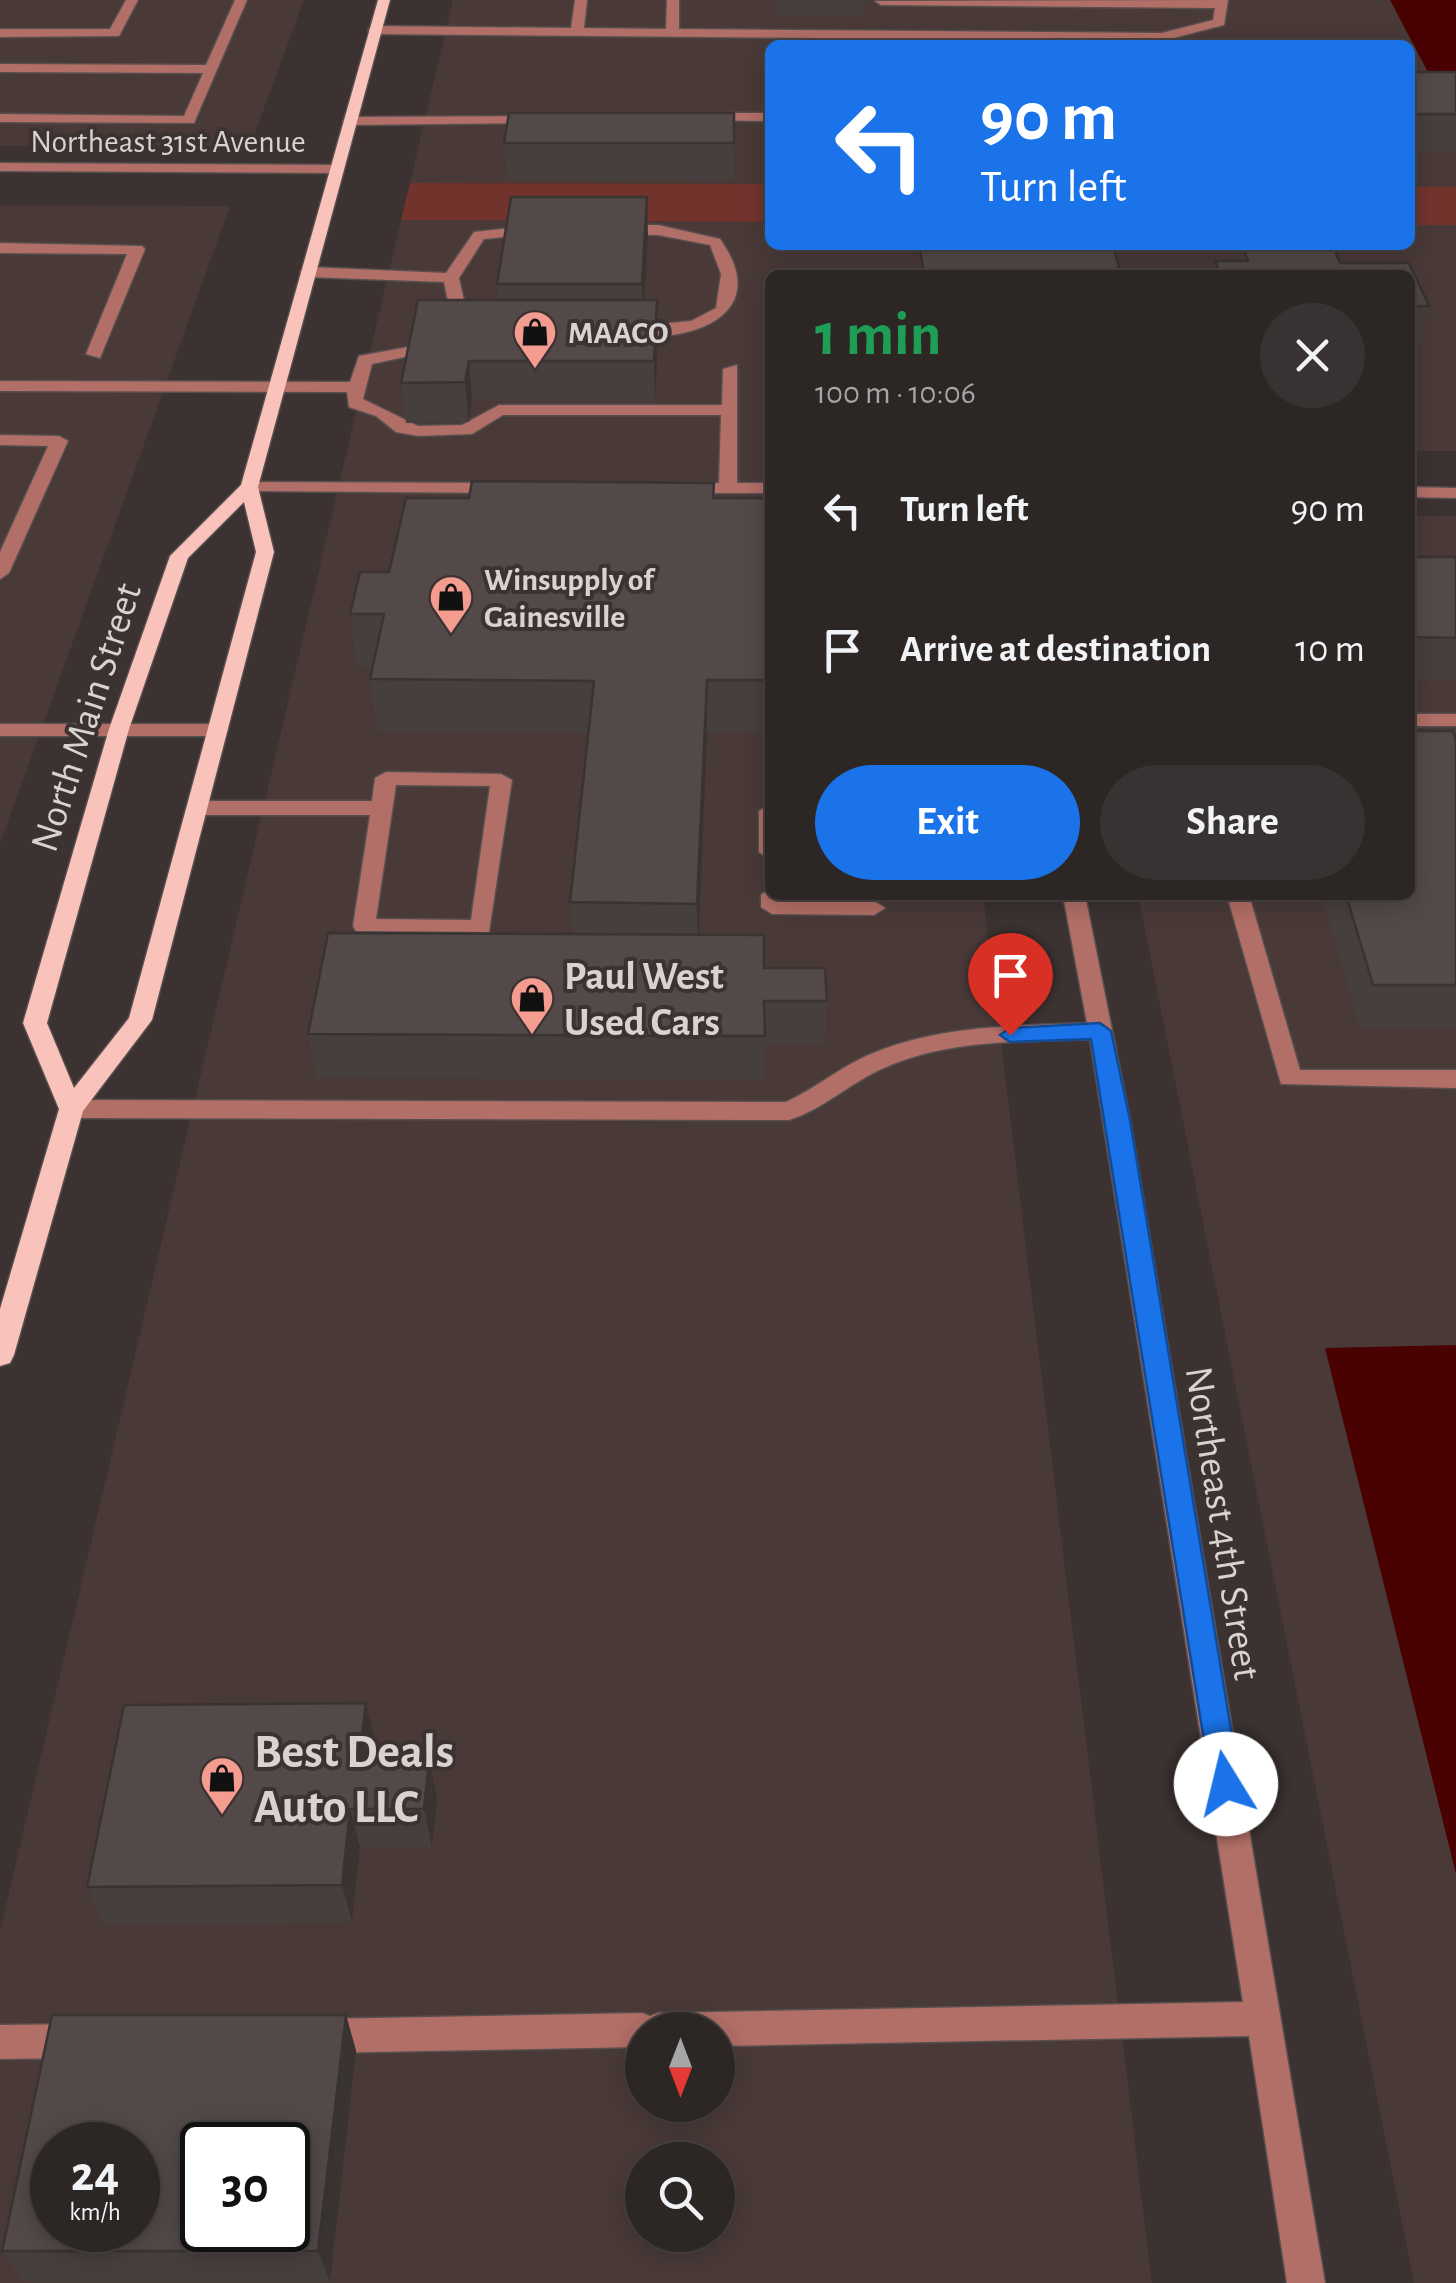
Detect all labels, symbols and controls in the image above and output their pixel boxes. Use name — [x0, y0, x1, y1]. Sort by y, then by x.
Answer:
icon: left — [815, 80, 945, 210]
text: 90 m — [980, 83, 1117, 153]
street label: Northeast 31st Avenue — [30, 126, 306, 158]
text: Turn left — [980, 165, 1127, 210]
button: close — [1260, 303, 1365, 408]
text: 1 min — [815, 306, 941, 366]
shop icon: MAACO — [512, 309, 558, 370]
place label: MAACO — [568, 317, 668, 349]
text: 100 m · 10:06 — [815, 377, 976, 409]
icon: left — [815, 483, 870, 538]
text: Turn left — [900, 491, 1028, 529]
text: 90 m — [1290, 491, 1365, 529]
place label: Winsupply of Gainesville — [484, 564, 656, 633]
shop icon: Winsupply of Gainesville — [428, 574, 474, 635]
street label: North Main Street — [25, 578, 149, 857]
icon: arrive — [815, 623, 870, 678]
text: Arrive at destination — [900, 631, 1211, 669]
text: 10 m — [1295, 631, 1365, 669]
button: Exit — [815, 765, 1080, 880]
button: Share — [1100, 765, 1365, 880]
pin — [968, 933, 1053, 1036]
icon: arrive — [983, 948, 1038, 1003]
place label: Paul West Used Cars — [564, 957, 724, 1043]
shop icon: Paul West Used Cars — [509, 975, 555, 1036]
street label: Northeast 4th Street — [1177, 1364, 1267, 1683]
place label: Best Deals Auto LLC — [254, 1729, 454, 1832]
position arrow — [1174, 1732, 1278, 1836]
shop icon: Best Deals Auto LLC — [199, 1755, 245, 1816]
north arrow — [625, 2012, 735, 2122]
map controls — [625, 2012, 735, 2252]
speed limit sign: 30 — [180, 2122, 310, 2252]
button: search — [625, 2142, 735, 2252]
text: 24 — [71, 2150, 119, 2200]
text: km/h — [69, 2200, 121, 2225]

